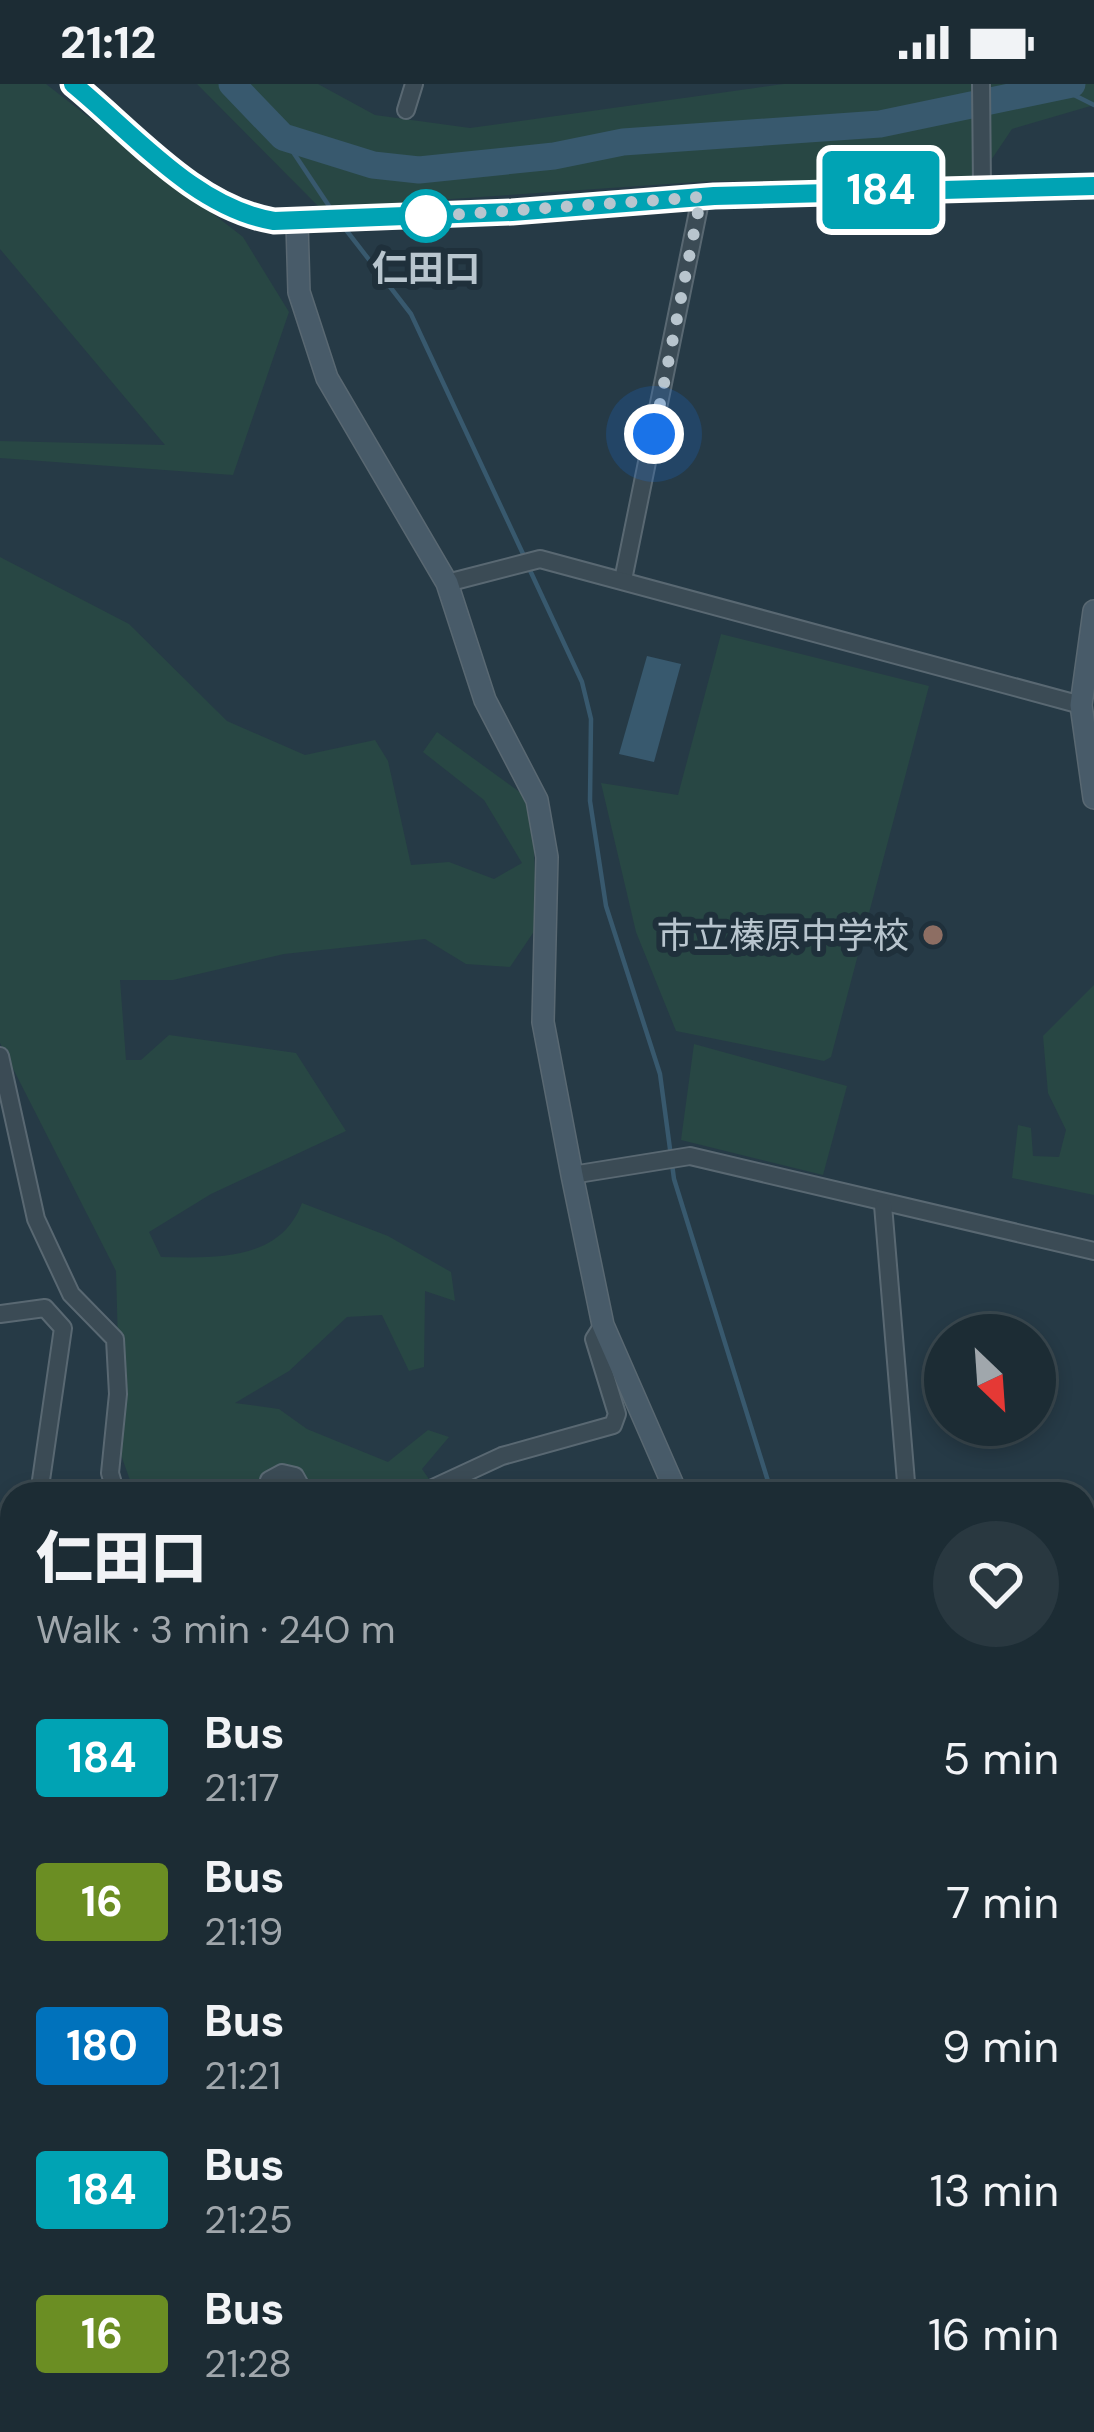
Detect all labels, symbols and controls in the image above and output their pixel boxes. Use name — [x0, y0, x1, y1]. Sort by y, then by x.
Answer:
text: 21:12 — [60, 13, 156, 72]
line badge: 184 — [812, 151, 950, 229]
text: 184 — [846, 162, 916, 217]
marker: 仁田口 — [401, 191, 451, 241]
place label: 仁田口 — [372, 245, 480, 292]
your location — [624, 404, 684, 464]
place label: 市立榛原中学校 — [657, 912, 909, 959]
marker: 市立榛原中学校 — [920, 922, 946, 948]
north arrow — [924, 1314, 1056, 1446]
map controls — [924, 1314, 1056, 1446]
text: 仁田口 — [36, 1521, 207, 1596]
button: heart — [933, 1521, 1059, 1647]
text: Walk · 3 min · 240 m — [36, 1604, 396, 1655]
text: Bus — [204, 1703, 284, 1762]
text: 5 min — [943, 1729, 1059, 1788]
text: 184 — [67, 1730, 137, 1785]
text: 21:17 — [204, 1762, 280, 1813]
text: Bus — [204, 1847, 284, 1906]
text: 7 min — [946, 1873, 1059, 1932]
text: 16 — [81, 1874, 123, 1929]
text: 21:19 — [204, 1906, 283, 1957]
text: Bus — [204, 1991, 284, 2050]
text: 9 min — [942, 2017, 1059, 2076]
text: 180 — [66, 2018, 138, 2073]
text: 21:21 — [204, 2050, 281, 2101]
text: Bus — [204, 2135, 284, 2194]
text: 13 min — [930, 2161, 1059, 2220]
text: 184 — [67, 2162, 137, 2217]
text: 21:25 — [204, 2194, 293, 2245]
text: Bus — [204, 2279, 284, 2338]
text: 16 min — [928, 2305, 1059, 2364]
text: 16 — [81, 2306, 123, 2361]
text: 21:28 — [204, 2338, 292, 2389]

